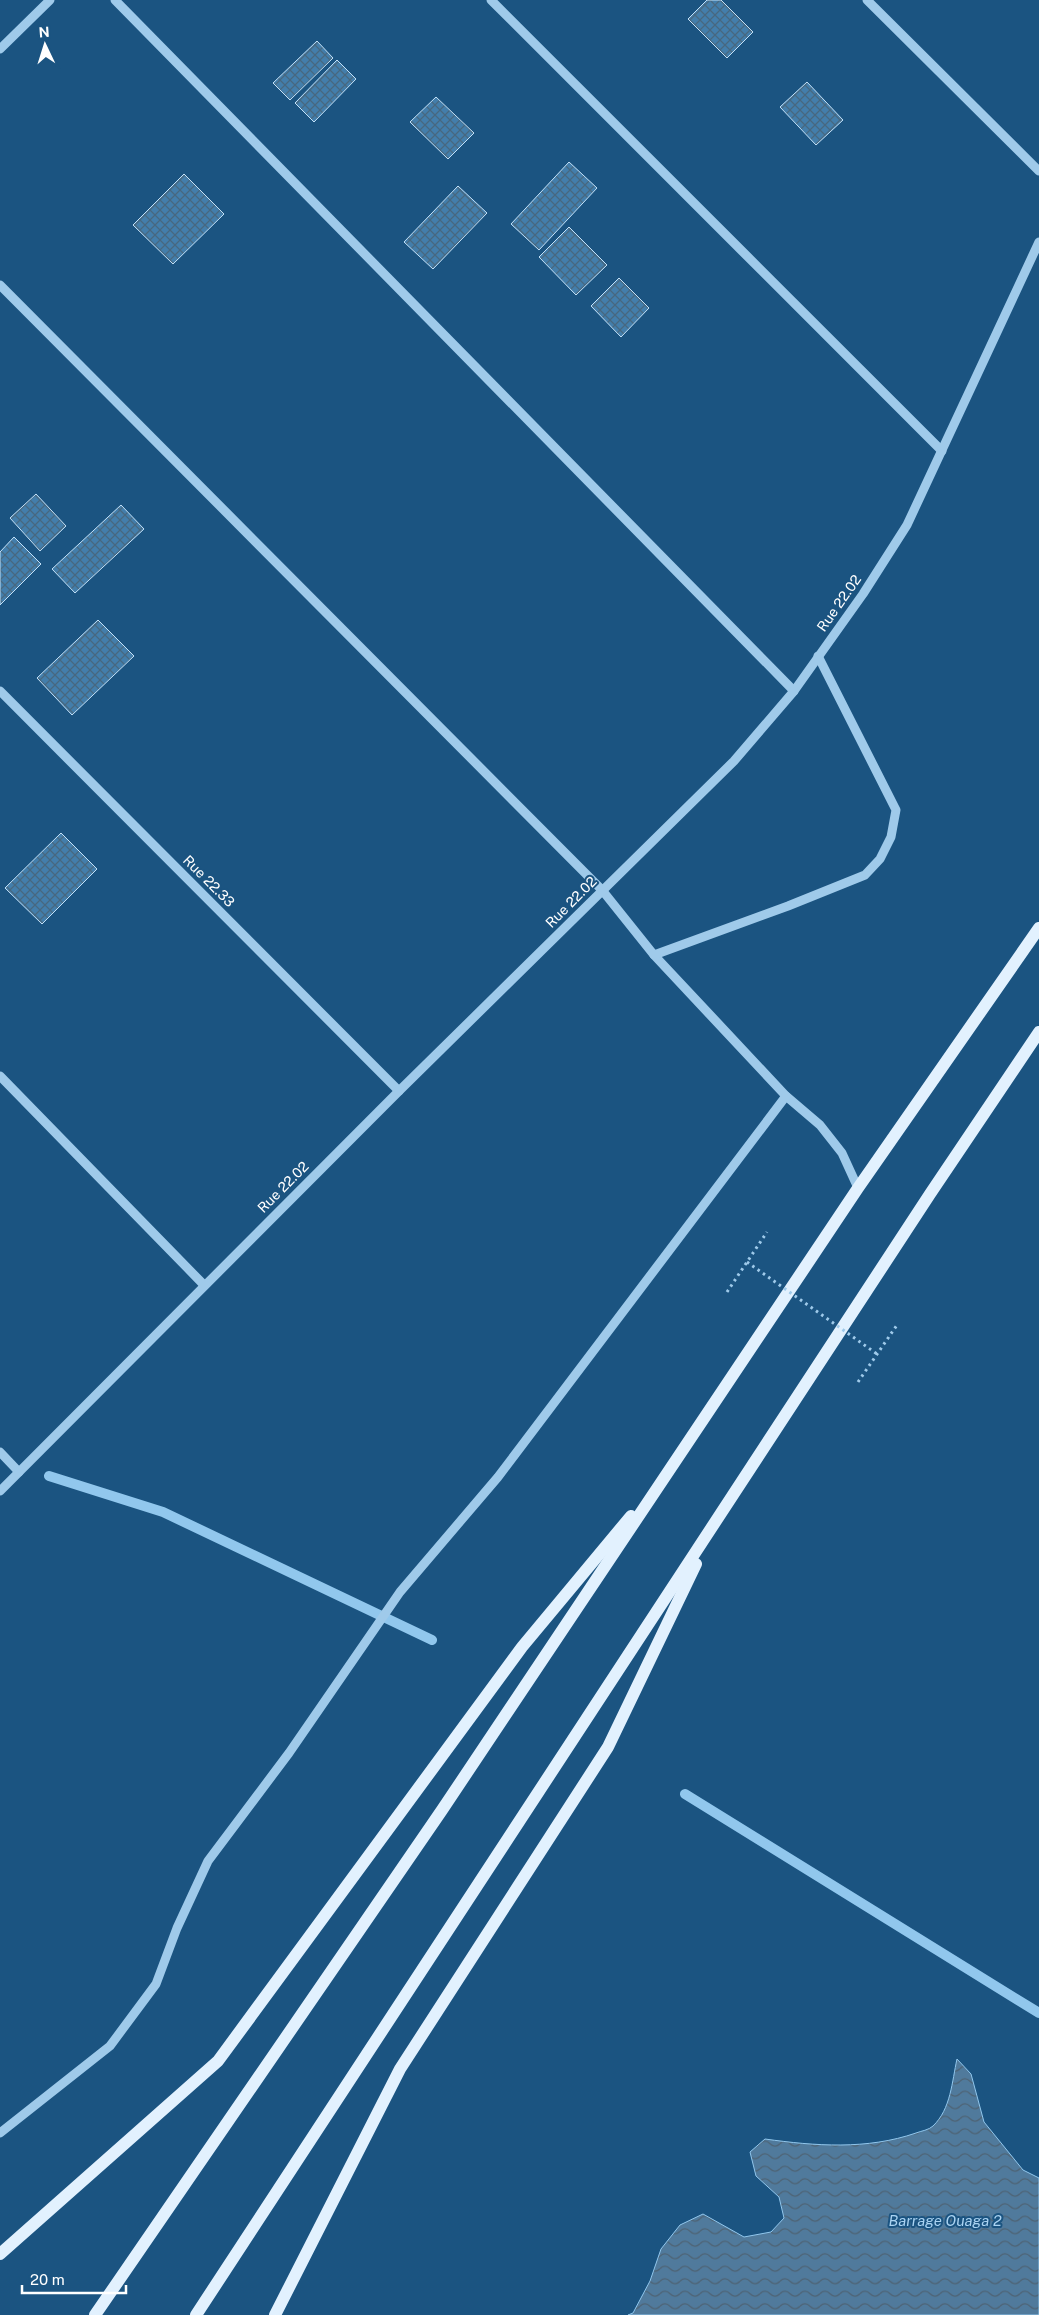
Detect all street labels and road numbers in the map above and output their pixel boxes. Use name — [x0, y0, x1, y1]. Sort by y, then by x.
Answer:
street label: Rue 22.02 — [814, 572, 864, 634]
street label: Rue 22.33 — [180, 852, 238, 910]
street label: Rue 22.02 — [542, 873, 600, 931]
street label: Rue 22.02 — [254, 1158, 312, 1216]

